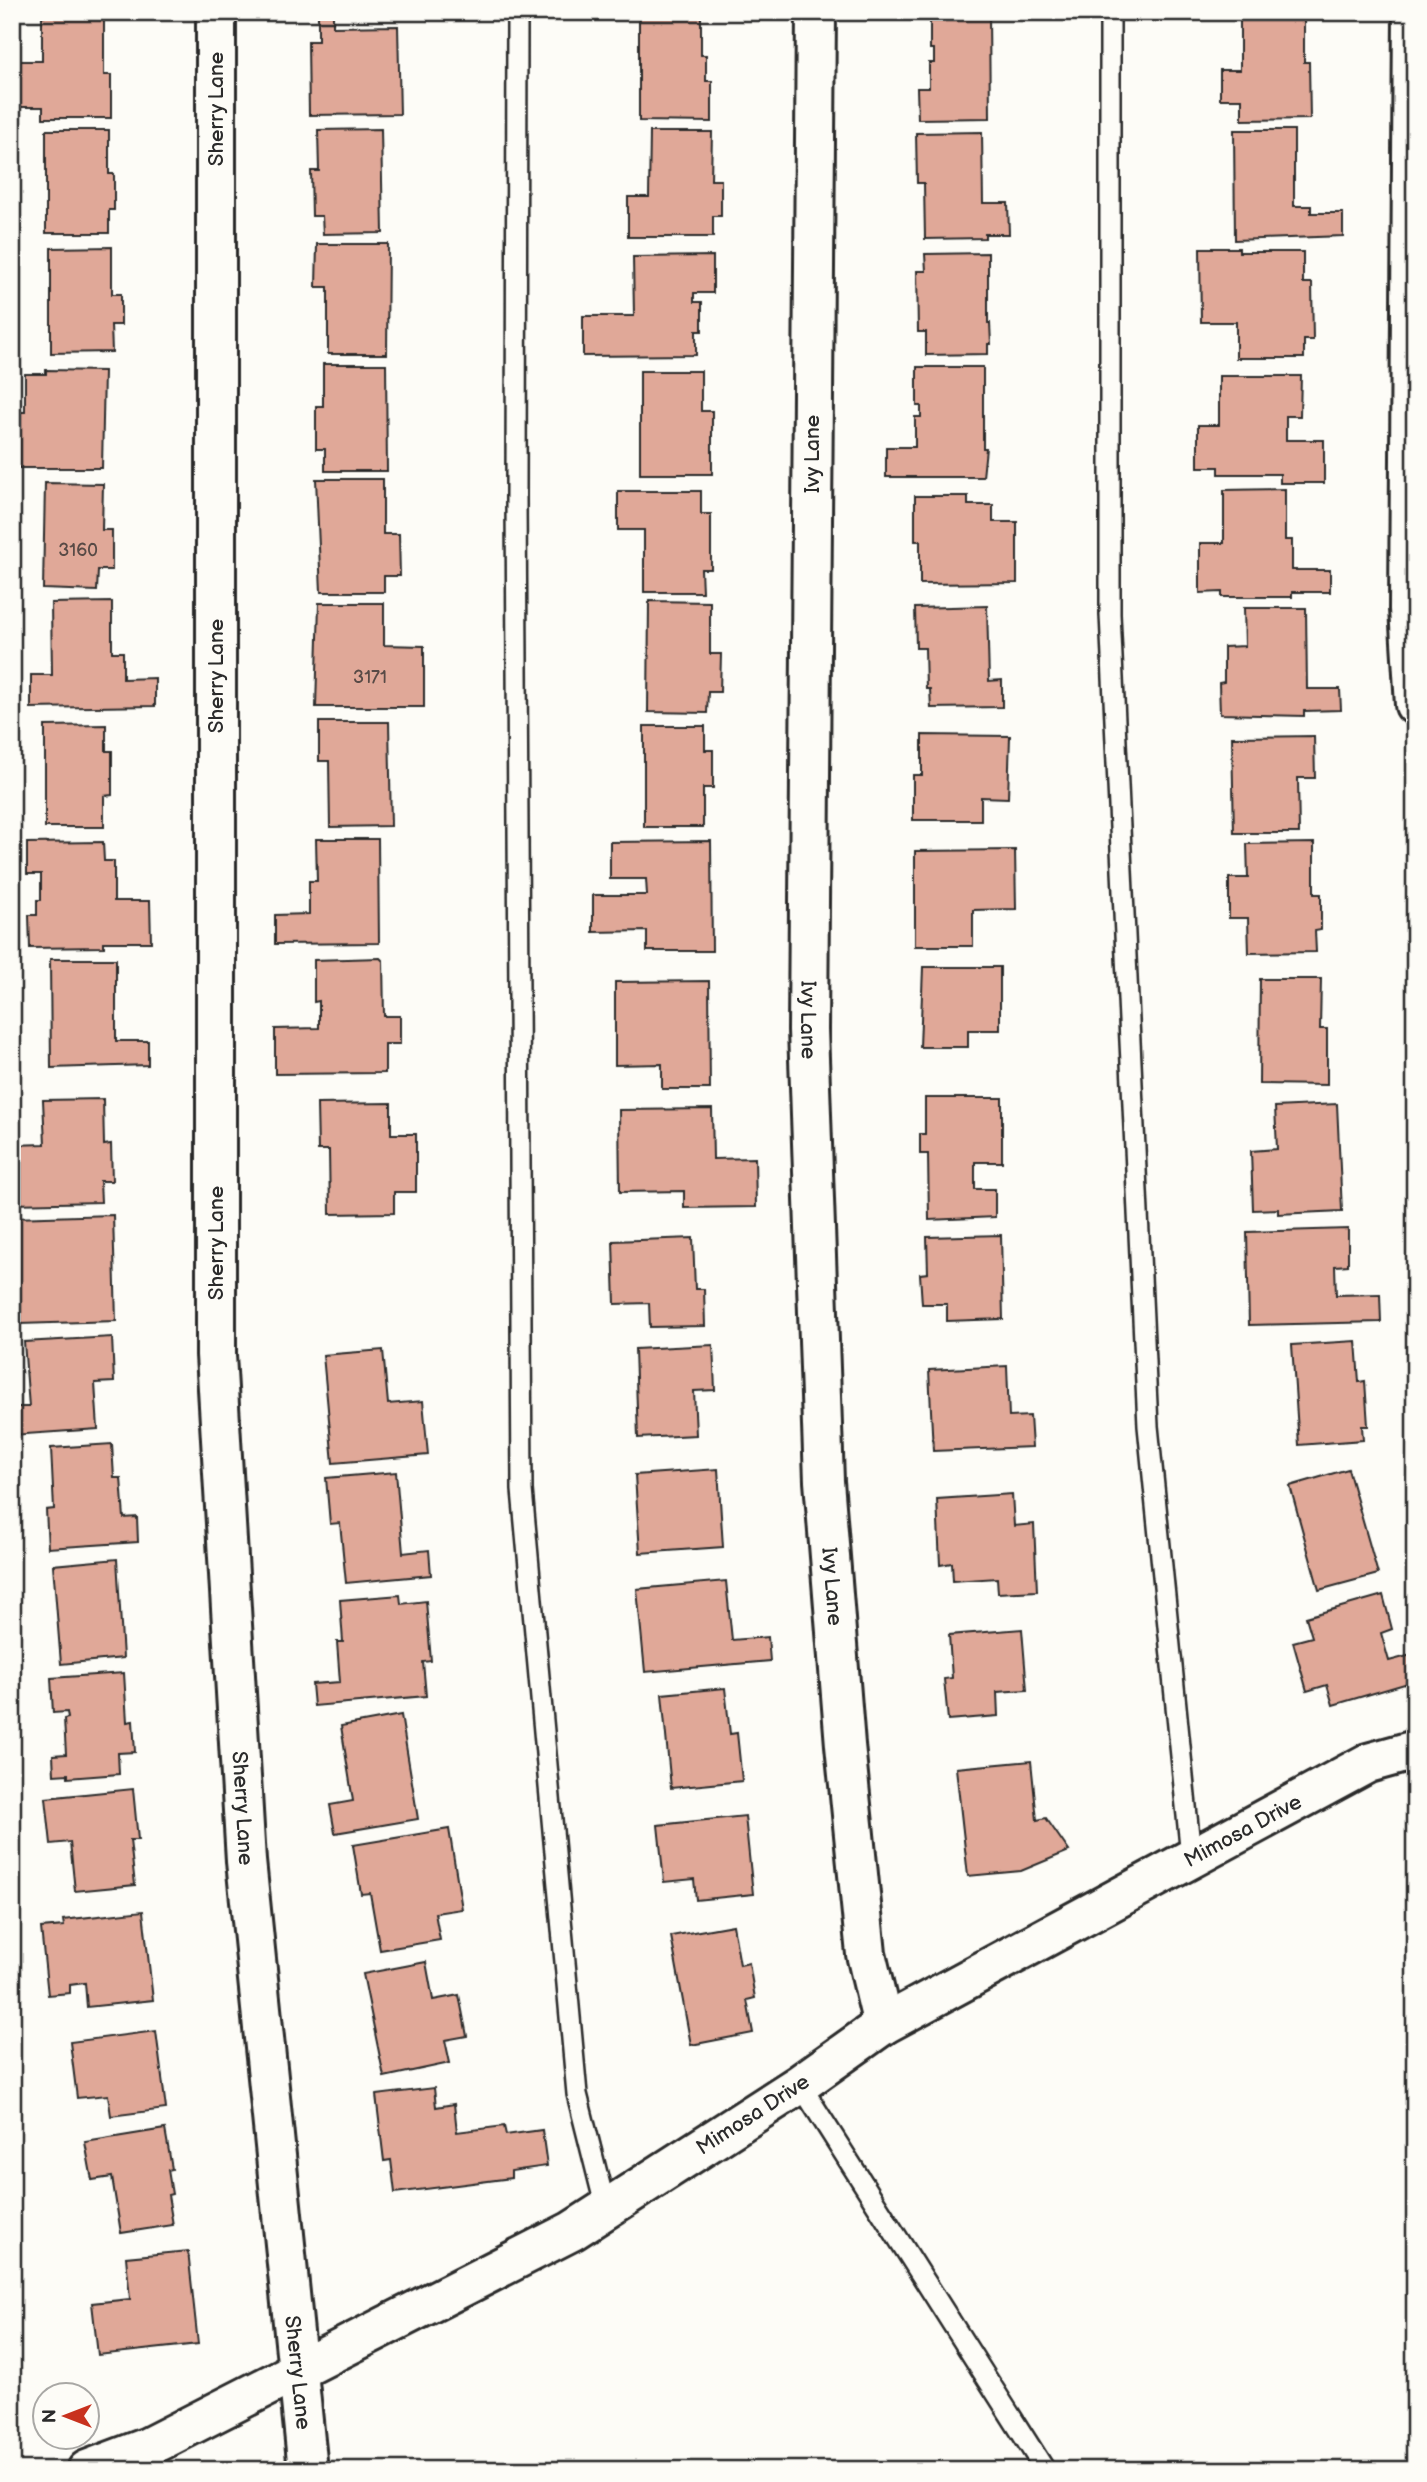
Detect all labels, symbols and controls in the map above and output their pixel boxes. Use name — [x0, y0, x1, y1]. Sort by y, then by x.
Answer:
street label: Sherry Lane — [204, 52, 229, 166]
street label: Ivy Lane — [800, 415, 825, 493]
house number: 3160 — [58, 540, 98, 561]
street label: Sherry Lane — [204, 619, 229, 733]
house number: 3171 — [353, 667, 387, 688]
street label: Ivy Lane — [795, 981, 821, 1060]
street label: Sherry Lane — [204, 1186, 229, 1300]
street label: Ivy Lane — [816, 1546, 847, 1627]
street label: Sherry Lane — [227, 1750, 258, 1866]
street label: Mimosa Drive — [1180, 1789, 1306, 1873]
street label: Mimosa Drive — [692, 2069, 814, 2161]
street label: Sherry Lane — [279, 2314, 316, 2431]
north arrow — [32, 2380, 102, 2450]
text: N — [39, 2409, 62, 2423]

